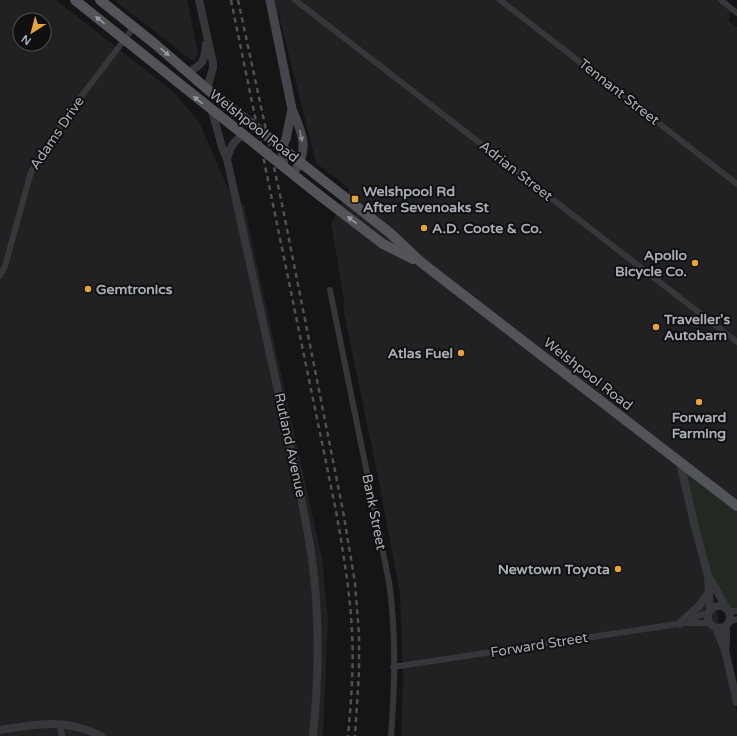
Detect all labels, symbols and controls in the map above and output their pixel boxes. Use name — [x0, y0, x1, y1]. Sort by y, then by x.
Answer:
north arrow — [12, 12, 52, 52]
one-way arrow — [94, 16, 105, 24]
text: N — [19, 32, 34, 48]
one-way arrow — [159, 47, 170, 56]
street label: Tennant Street — [575, 55, 663, 129]
street label: Welshpool Road — [206, 86, 302, 166]
street label: Adams Drive — [26, 93, 88, 173]
one-way arrow — [193, 95, 204, 104]
one-way arrow — [299, 130, 305, 142]
street label: Adrian Street — [476, 137, 556, 205]
place label: Welshpool Rd After Sevenoaks St — [363, 183, 489, 216]
marker: Welshpool Rd After Sevenoaks St — [350, 194, 360, 204]
one-way arrow — [347, 216, 358, 225]
place label: A.D. Coote & Co. — [432, 220, 542, 237]
marker: A.D. Coote & Co. — [419, 223, 429, 233]
place label: Apollo Bicycle Co. — [615, 247, 687, 280]
marker: Apollo Bicycle Co. — [690, 258, 700, 268]
place label: Gemtronics — [96, 281, 173, 298]
marker: Gemtronics — [83, 284, 93, 294]
place label: Traveller's Autobarn — [663, 311, 730, 344]
marker: Traveller's Autobarn — [651, 322, 661, 332]
street label: Welshpool Road — [540, 334, 636, 414]
place label: Atlas Fuel — [388, 345, 453, 362]
marker: Atlas Fuel — [456, 348, 466, 358]
street label: Rutland Avenue — [271, 391, 309, 499]
marker: Forward Farming — [694, 397, 704, 407]
place label: Forward Farming — [672, 409, 727, 442]
street label: Bank Street — [358, 472, 390, 552]
place label: Newtown Toyota — [498, 561, 610, 578]
marker: Newtown Toyota — [613, 564, 623, 574]
street label: Forward Street — [489, 629, 590, 661]

